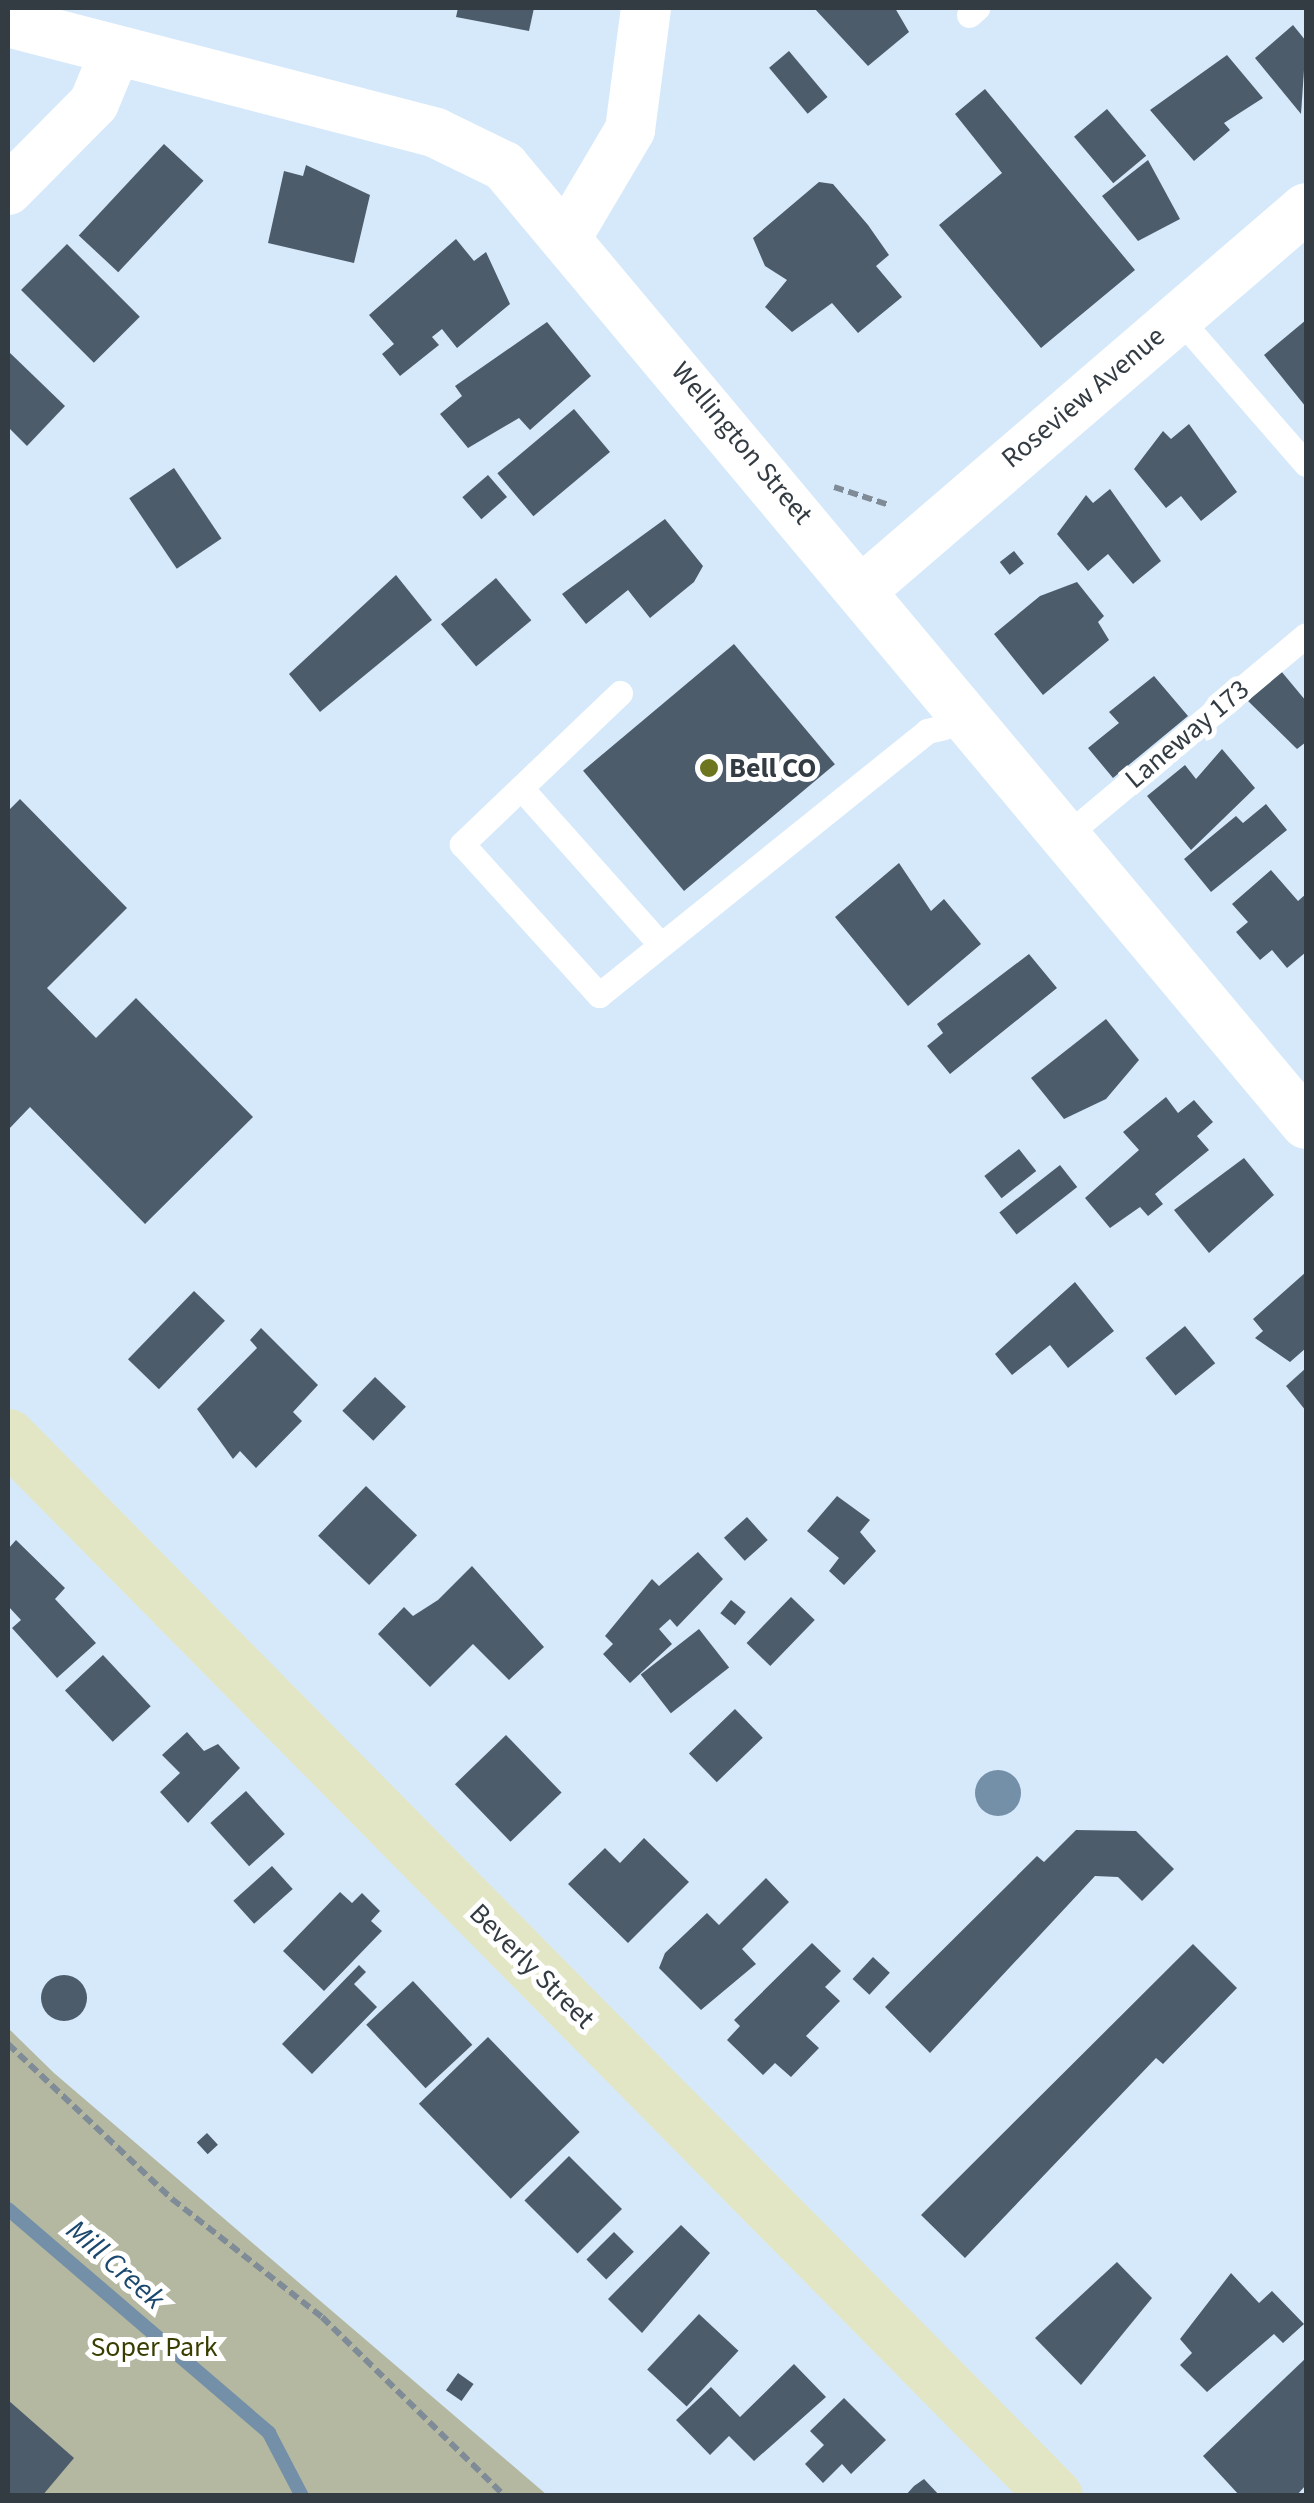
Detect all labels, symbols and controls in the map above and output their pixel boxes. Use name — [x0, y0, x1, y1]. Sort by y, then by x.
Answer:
street label: Roseview Avenue — [995, 319, 1171, 475]
street label: Wellington Street — [664, 355, 820, 531]
street label: Laneway 173 — [1118, 672, 1256, 796]
place label: Bell CO — [729, 751, 816, 785]
marker: Bell CO — [698, 757, 720, 779]
street label: Beverly Street — [462, 1896, 602, 2036]
water label: Mill Creek — [58, 2212, 172, 2318]
park label: Soper Park — [90, 2330, 218, 2364]

